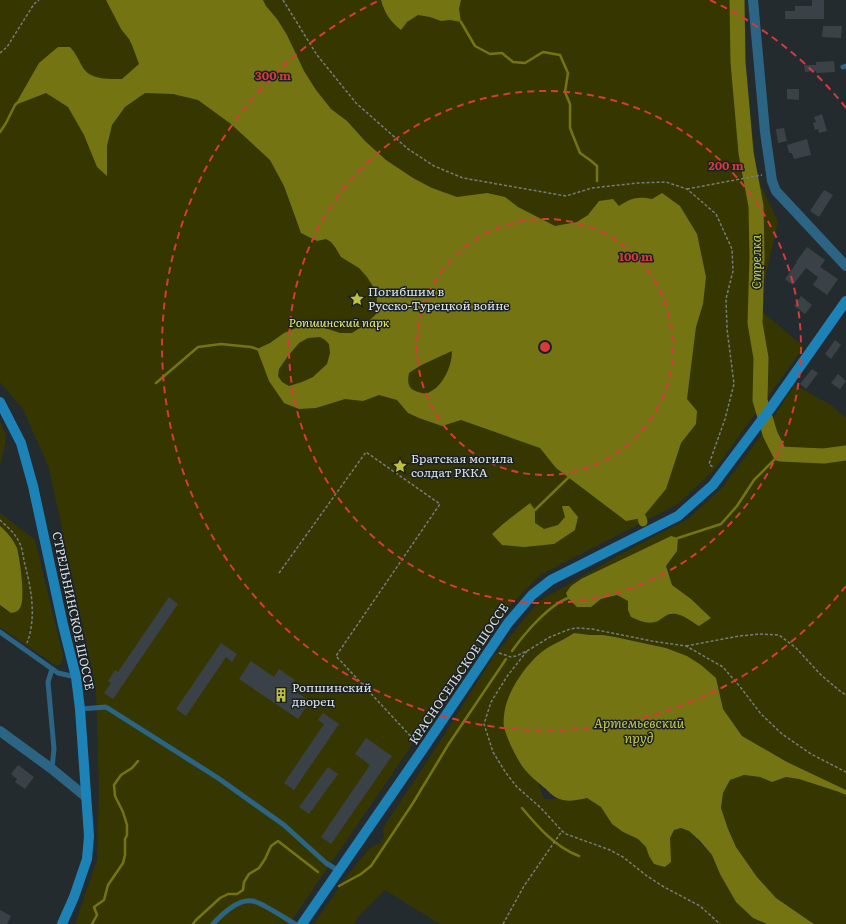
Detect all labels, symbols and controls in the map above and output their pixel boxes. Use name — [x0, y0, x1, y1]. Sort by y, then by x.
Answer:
text: 300 m — [255, 66, 291, 84]
text: 200 m — [708, 156, 744, 174]
water label: Стрелка — [746, 234, 765, 289]
text: 100 m — [619, 247, 653, 265]
place label: Погибшим в Русско-Турецкой войне — [368, 282, 510, 314]
place icon: Погибшим в Русско-Турецкой войне — [349, 291, 365, 307]
park label: Ропшинский парк — [289, 313, 390, 331]
centre of rings — [538, 340, 552, 354]
place label: Братская могила солдат РККА — [411, 449, 514, 481]
place icon: Братская могила солдат РККА — [392, 458, 408, 474]
street label: СТРЕЛЬНИНСКОЕ ШОССЕ — [48, 530, 100, 692]
street label: КРАСНОСЕЛЬСКОЕ ШОССЕ — [404, 599, 512, 748]
place label: Ропшинский дворец — [292, 678, 372, 710]
building icon: Ропшинский дворец — [273, 687, 289, 703]
water label: Артемьевский пруд — [594, 713, 685, 747]

